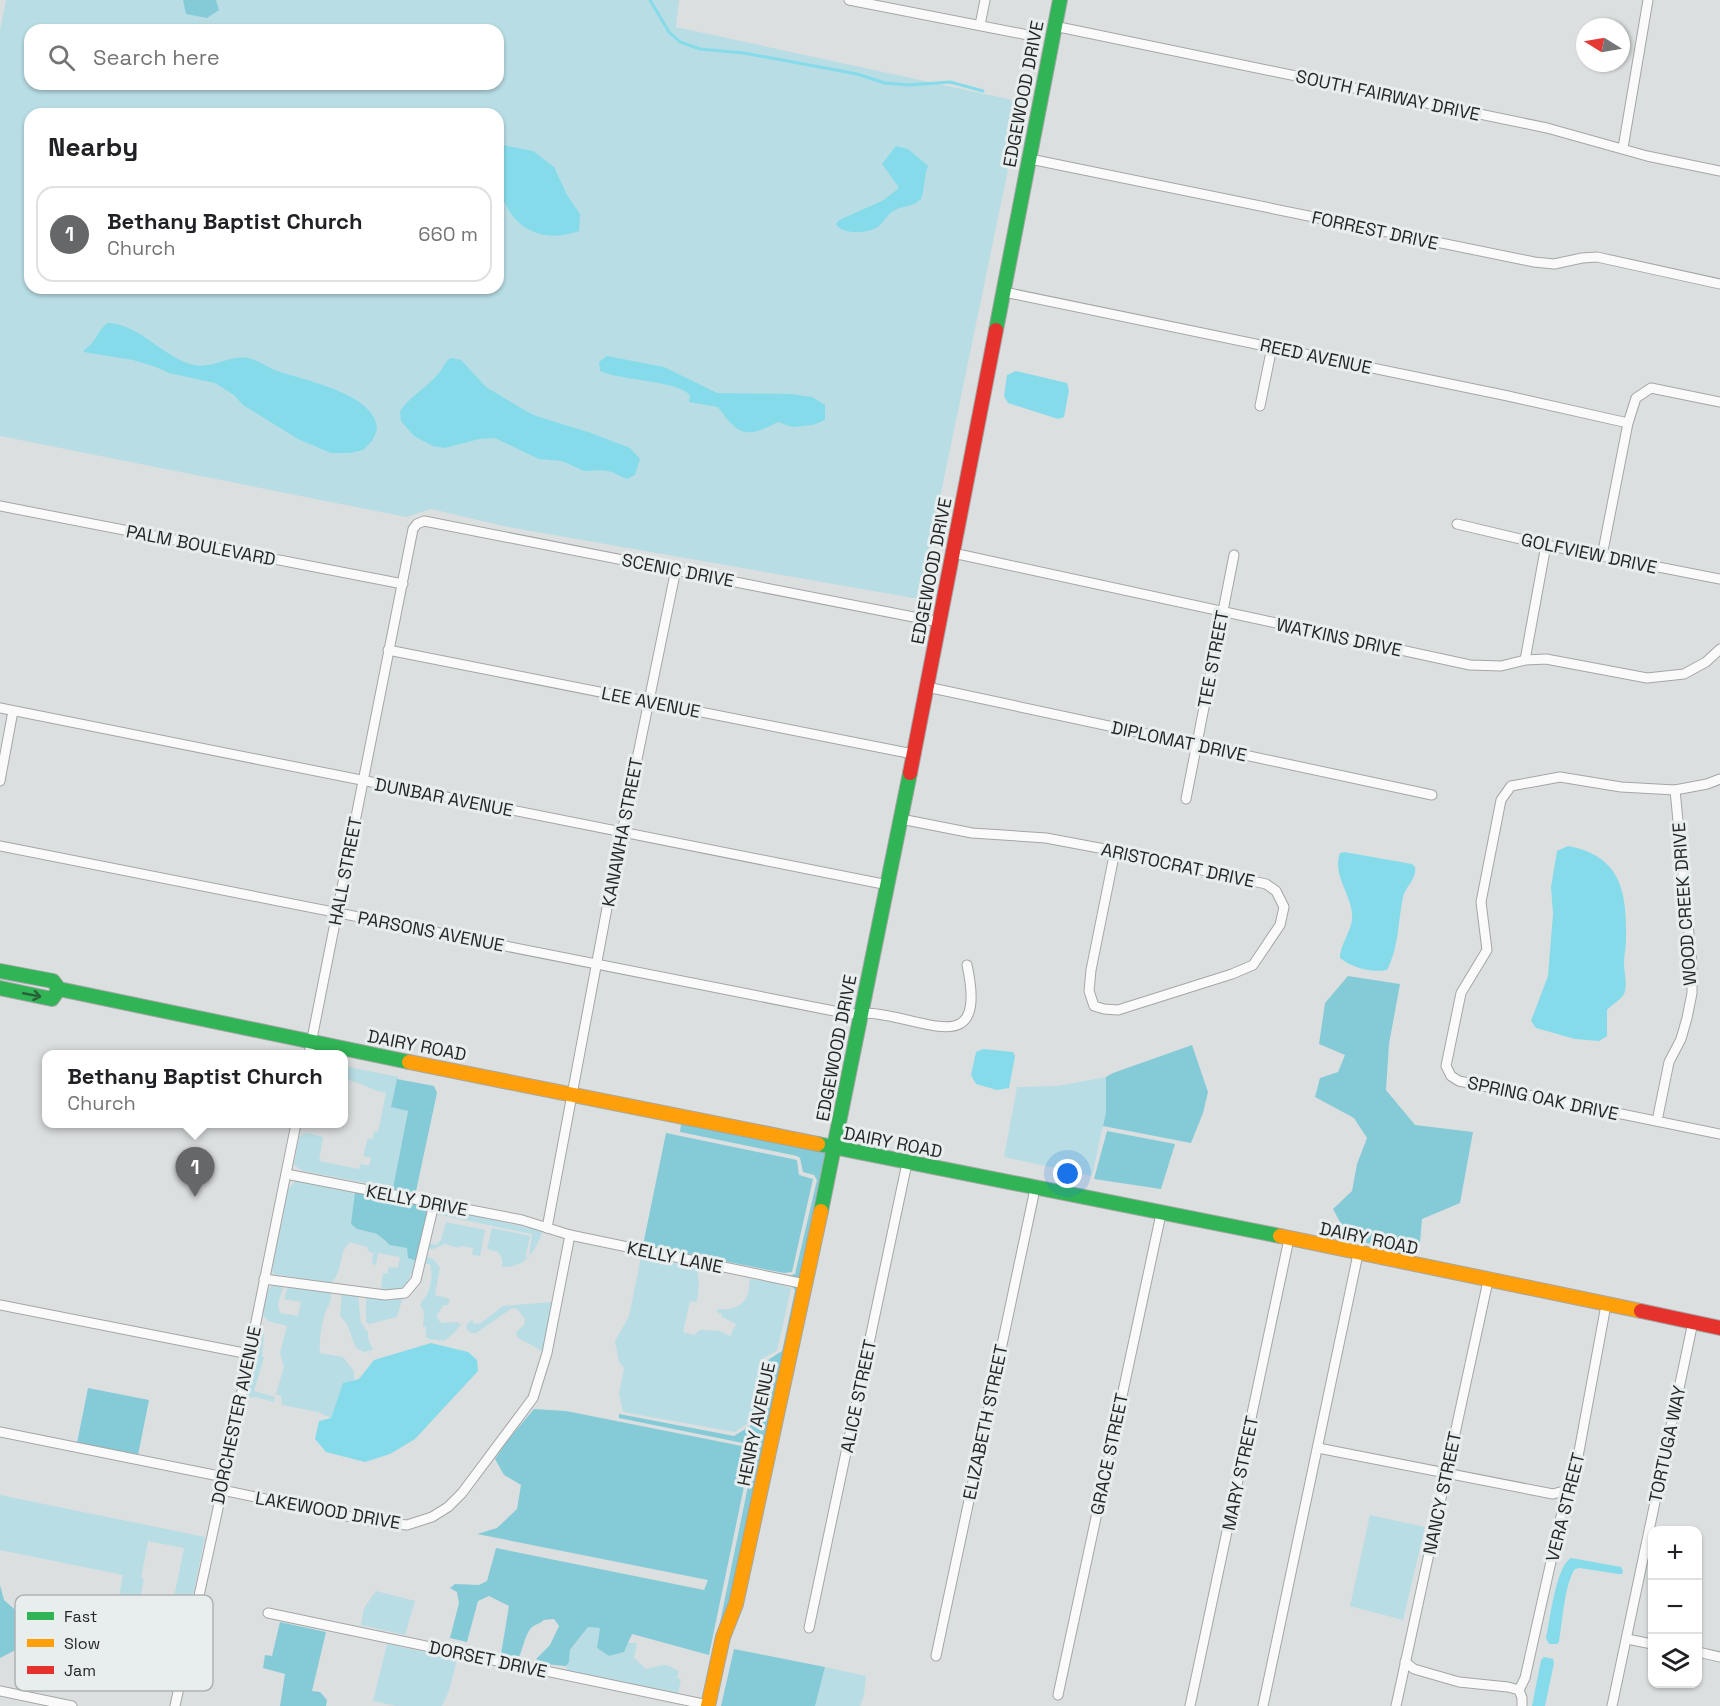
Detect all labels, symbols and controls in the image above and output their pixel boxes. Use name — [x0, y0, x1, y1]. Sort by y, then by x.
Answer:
north arrow — [1576, 18, 1630, 72]
street label: EDGEWOOD DRIVE — [998, 19, 1048, 169]
search box — [24, 24, 504, 90]
icon: search — [45, 41, 78, 74]
text: Search here — [93, 43, 220, 71]
street label: SOUTH FAIRWAY DRIVE — [1294, 64, 1482, 126]
text: Nearby — [48, 130, 138, 164]
street label: FORREST DRIVE — [1310, 205, 1440, 255]
text: Bethany Baptist Church — [107, 207, 362, 235]
text: 1 — [65, 221, 74, 247]
text: 660 m — [418, 221, 478, 247]
text: Church — [107, 235, 176, 261]
street label: REED AVENUE — [1258, 333, 1374, 379]
street label: EDGEWOOD DRIVE — [906, 496, 956, 646]
street label: PALM BOULEVARD — [124, 519, 278, 571]
street label: GOLFVIEW DRIVE — [1519, 527, 1659, 579]
street label: SCENIC DRIVE — [620, 548, 736, 592]
street label: TEE STREET — [1192, 608, 1234, 710]
street label: WATKINS DRIVE — [1274, 612, 1404, 662]
street label: LEE AVENUE — [600, 681, 702, 723]
street label: DIPLOMAT DRIVE — [1109, 715, 1249, 767]
street label: KANAWHA STREET — [596, 755, 648, 909]
street label: DUNBAR AVENUE — [373, 772, 515, 822]
street label: HALL STREET — [323, 814, 367, 927]
street label: WOOD CREEK DRIVE — [1667, 822, 1701, 986]
street label: ARISTOCRAT DRIVE — [1099, 838, 1257, 892]
street label: PARSONS AVENUE — [356, 906, 506, 956]
street label: EDGEWOOD DRIVE — [811, 973, 861, 1123]
one-way arrow — [22, 990, 41, 1001]
street label: DAIRY ROAD — [365, 1024, 469, 1066]
popup — [42, 1050, 348, 1128]
text: Bethany Baptist Church — [67, 1062, 323, 1090]
street label: SPRING OAK DRIVE — [1465, 1071, 1621, 1125]
text: Church — [67, 1090, 136, 1116]
street label: DAIRY ROAD — [841, 1121, 945, 1163]
pin: 1 — [176, 1148, 214, 1197]
your location — [1053, 1159, 1082, 1188]
street label: KELLY DRIVE — [364, 1179, 470, 1221]
street label: DAIRY ROAD — [1317, 1216, 1421, 1260]
street label: KELLY LANE — [625, 1236, 725, 1278]
street label: DORCHESTER AVENUE — [206, 1324, 266, 1506]
street label: ALICE STREET — [835, 1337, 881, 1455]
street label: ELIZABETH STREET — [957, 1342, 1013, 1502]
street label: HENRY AVENUE — [732, 1360, 780, 1488]
street label: TORTUGA WAY — [1643, 1383, 1691, 1505]
street label: GRACE STREET — [1085, 1391, 1133, 1517]
street label: MARY STREET — [1217, 1413, 1263, 1532]
street label: NANCY STREET — [1418, 1429, 1466, 1557]
street label: VERA STREET — [1540, 1450, 1590, 1564]
street label: LAKEWOOD DRIVE — [254, 1486, 402, 1534]
map controls — [1648, 1526, 1702, 1688]
button: + — [1648, 1526, 1702, 1580]
button: − — [1648, 1580, 1702, 1634]
legend — [15, 1595, 213, 1691]
text: Fast — [64, 1606, 97, 1627]
text: Slow — [64, 1633, 100, 1654]
button: layers — [1648, 1634, 1702, 1688]
street label: DORSET DRIVE — [427, 1635, 549, 1683]
text: Jam — [64, 1660, 96, 1681]

